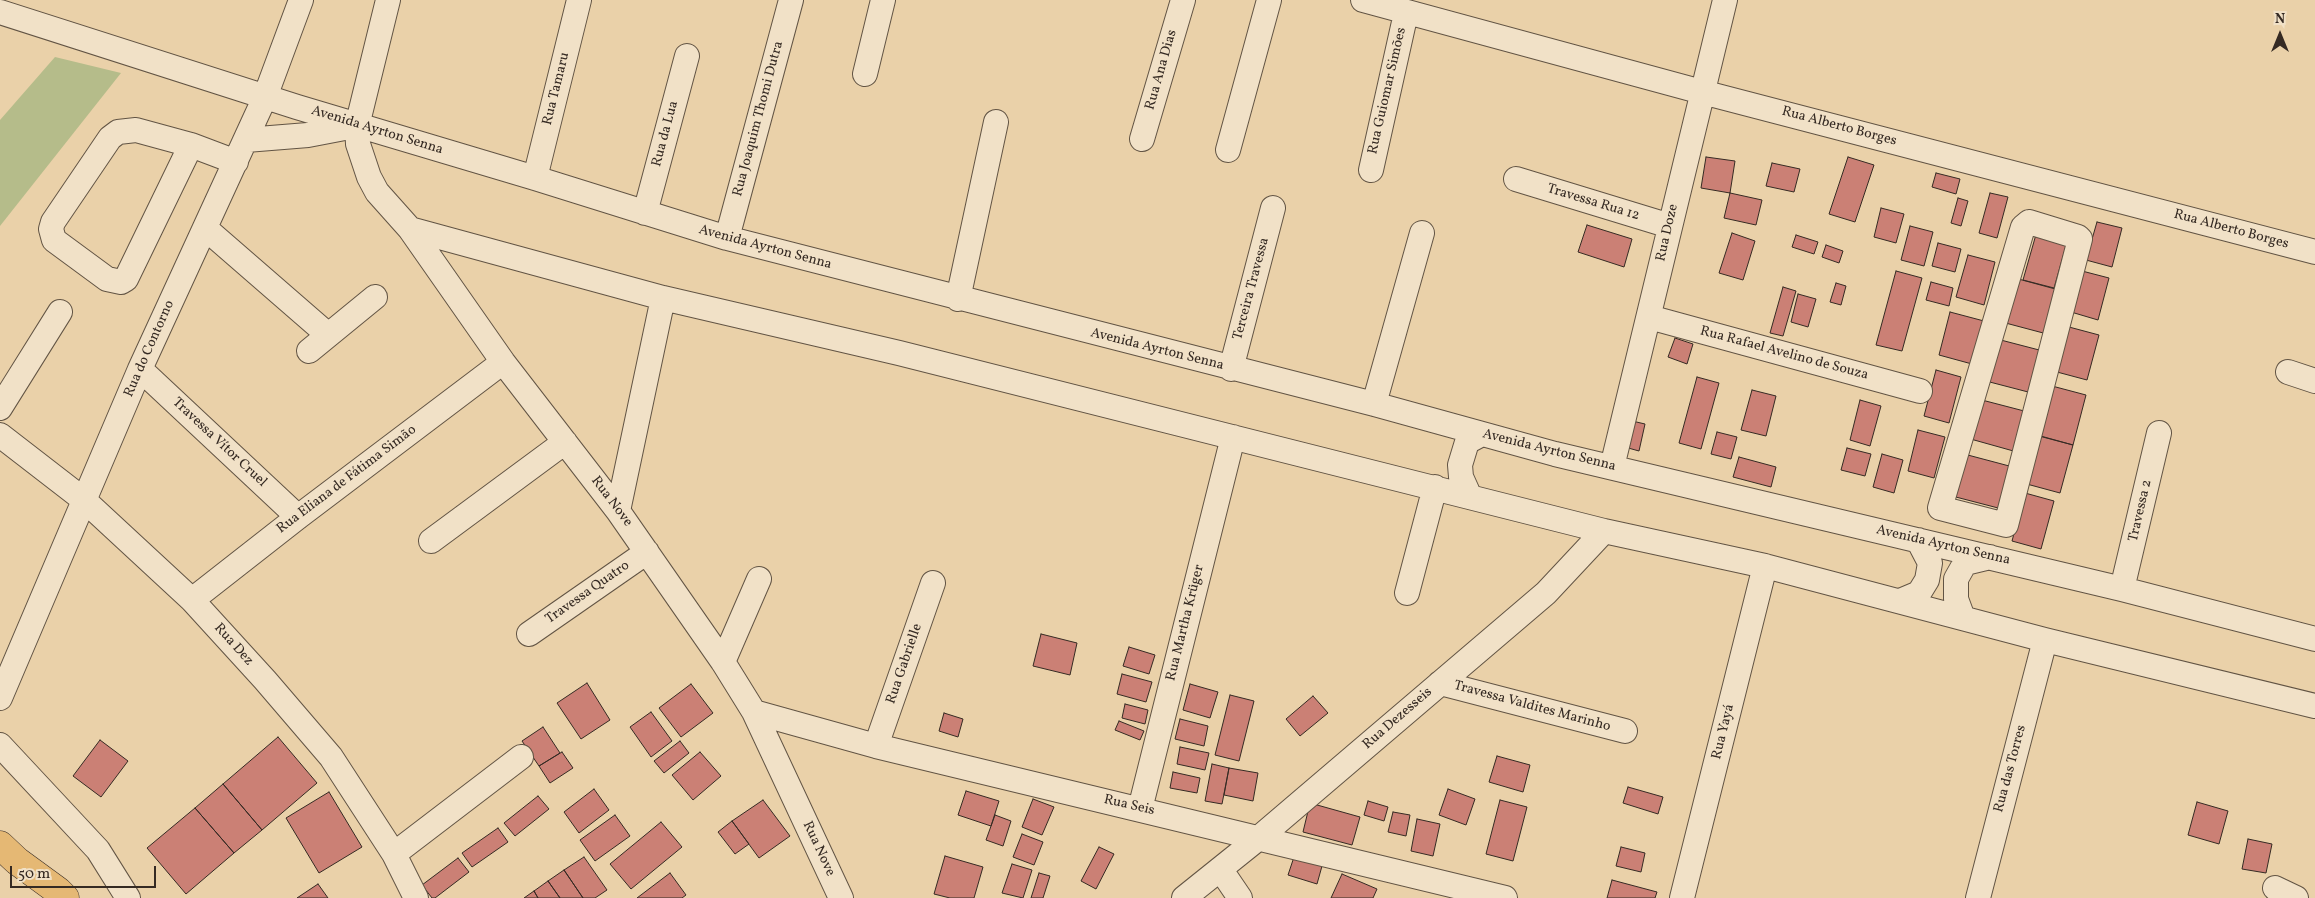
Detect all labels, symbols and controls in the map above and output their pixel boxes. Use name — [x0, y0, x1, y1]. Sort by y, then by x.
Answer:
north arrow — [2255, 10, 2305, 60]
text: N — [2275, 10, 2285, 29]
street label: Rua Guiomar Simões — [1365, 26, 1411, 156]
street label: Rua Ana Dias — [1143, 28, 1181, 112]
street label: Rua Joaquim Thomi Dutra — [730, 39, 788, 199]
street label: Rua Tamaru — [540, 51, 574, 127]
street label: Rua da Lua — [649, 99, 683, 169]
street label: Avenida Ayrton Senna — [309, 103, 445, 159]
street label: Rua Alberto Borges — [1780, 104, 1898, 150]
street label: Travessa Rua 12 — [1545, 181, 1641, 225]
street label: Rua Doze — [1653, 203, 1683, 263]
street label: Rua Alberto Borges — [2172, 207, 2290, 253]
street label: Avenida Ayrton Senna — [697, 222, 833, 274]
street label: Terceira Travessa — [1230, 236, 1274, 342]
street label: Rua do Contorno — [121, 298, 179, 400]
street label: Rua Rafael Avelino de Souza — [1698, 323, 1870, 385]
street label: Avenida Ayrton Senna — [1088, 325, 1226, 375]
street label: Travessa Vítor Cruel — [168, 395, 270, 491]
street label: Rua Eliana de Fátima Simão — [274, 422, 420, 538]
street label: Avenida Ayrton Senna — [1480, 426, 1618, 476]
street label: Rua Nove — [587, 473, 635, 531]
street label: Travessa 2 — [2126, 478, 2156, 544]
street label: Avenida Ayrton Senna — [1874, 522, 2012, 570]
street label: Travessa Quatro — [543, 558, 633, 628]
street label: Rua Martha Krüger — [1163, 563, 1209, 683]
street label: Rua Dez — [210, 620, 256, 670]
street label: Rua Gabrielle — [883, 622, 927, 706]
street label: Travessa Valdites Marinho — [1452, 678, 1612, 736]
street label: Rua Dezesseis — [1360, 684, 1436, 754]
street label: Rua Yayá — [1709, 703, 1739, 761]
street label: Rua das Torres — [1991, 723, 2031, 815]
street label: Rua Seis — [1102, 792, 1156, 820]
street label: Rua Nove — [798, 819, 838, 879]
scale bar — [12, 856, 159, 888]
text: 50 m — [18, 864, 50, 885]

